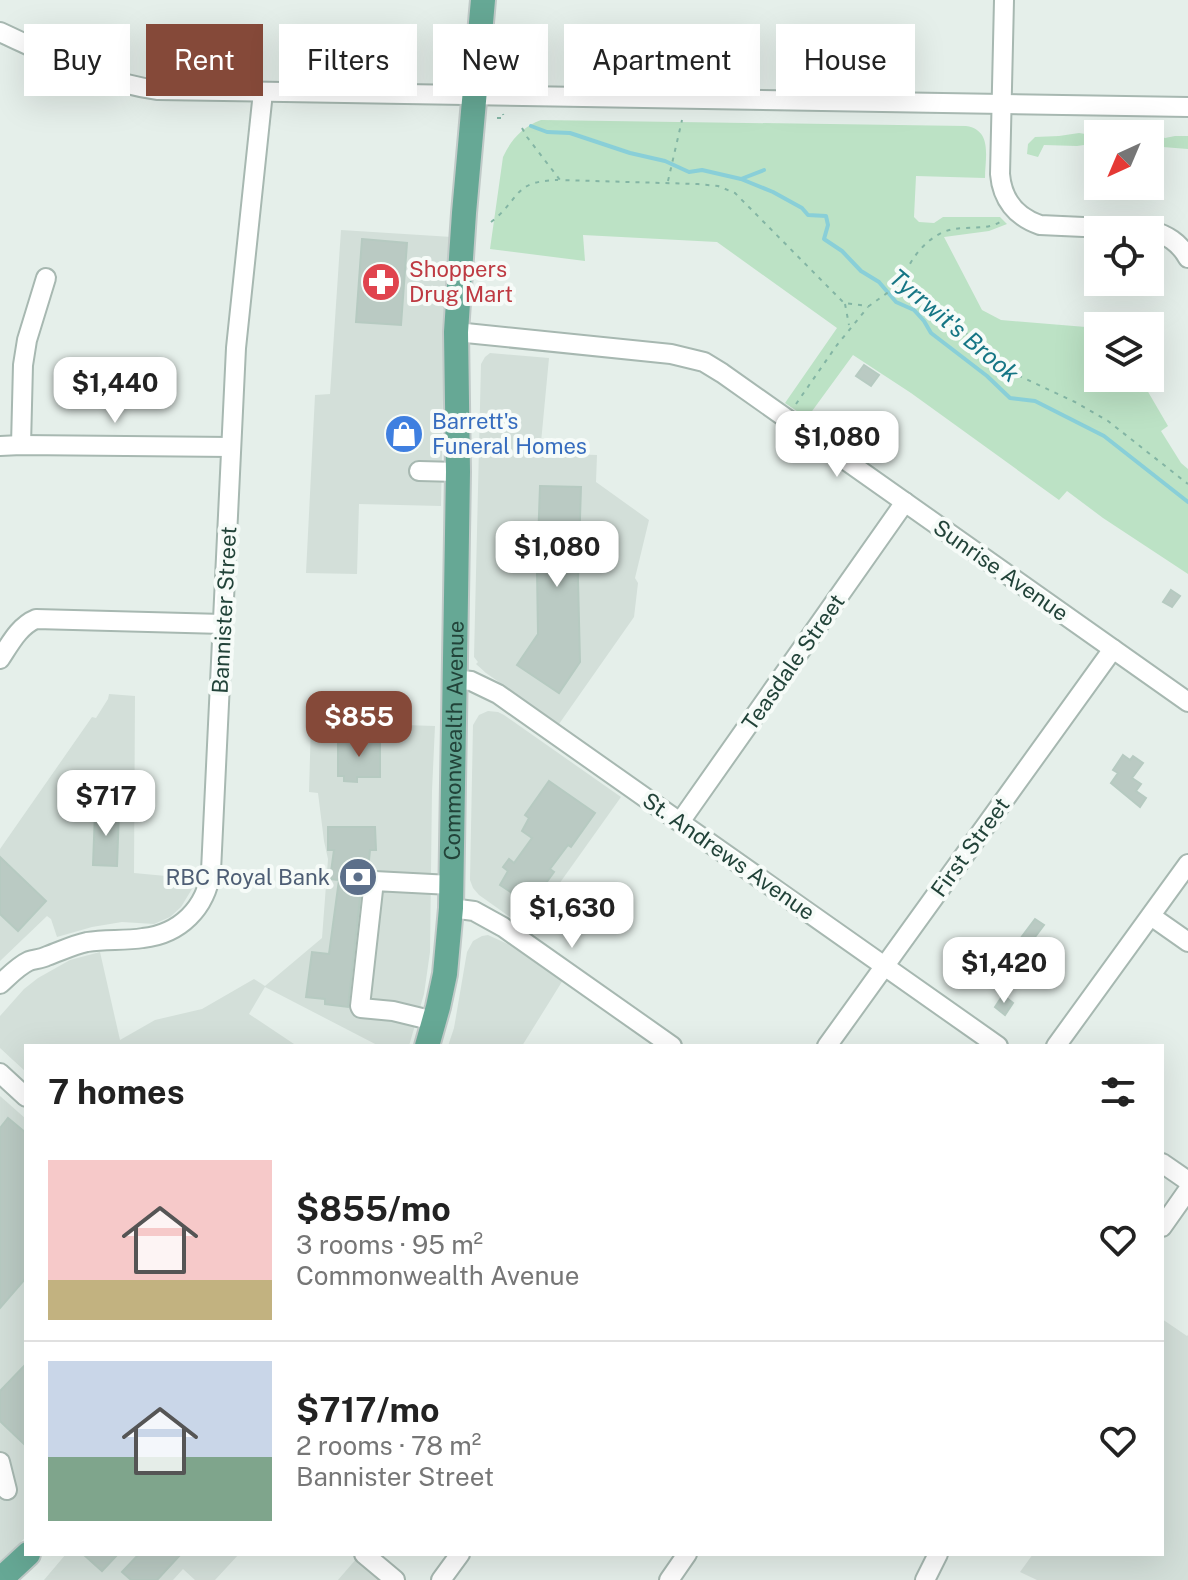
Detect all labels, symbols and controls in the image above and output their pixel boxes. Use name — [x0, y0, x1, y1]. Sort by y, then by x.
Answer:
chip: Buy — [24, 24, 130, 96]
chip: Rent — [146, 24, 263, 96]
chip: Filters — [279, 24, 417, 96]
chip: New — [433, 24, 548, 96]
chip: Apartment — [564, 24, 760, 96]
chip: House — [776, 24, 915, 96]
north arrow — [1084, 120, 1164, 200]
map controls — [1084, 120, 1164, 392]
button: locate — [1084, 216, 1164, 296]
place label: Shoppers Drug Mart — [409, 256, 513, 307]
pharmacy icon: Shoppers Drug Mart — [360, 261, 402, 303]
water label: Tyrrwit's Brook — [884, 263, 1025, 388]
button: layers — [1084, 312, 1164, 392]
pin: $1,440 — [50, 357, 180, 425]
text: $1,440 — [72, 367, 158, 398]
place label: Barrett's Funeral Homes — [432, 408, 587, 459]
pin: $1,080 — [772, 411, 902, 479]
shop icon: Barrett's Funeral Homes — [383, 413, 425, 455]
text: $1,080 — [794, 421, 880, 452]
street label: Sunrise Avenue — [929, 514, 1073, 626]
pin: $1,080 — [492, 521, 622, 589]
street label: Bannister Street — [207, 526, 241, 694]
text: $1,080 — [514, 531, 600, 562]
street label: Teasdale Street — [736, 589, 850, 735]
street label: Commonwealth Avenue — [439, 620, 469, 861]
pin: $855 — [312, 691, 406, 759]
text: $855 — [324, 701, 394, 732]
pin: $717 — [59, 770, 153, 838]
text: $717 — [75, 780, 137, 811]
street label: St. Andrews Avenue — [638, 787, 820, 925]
street label: First Street — [925, 792, 1015, 902]
bank icon: RBC Royal Bank — [337, 856, 379, 898]
place label: RBC Royal Bank — [165, 864, 330, 890]
pin: $1,630 — [507, 882, 637, 950]
text: $1,630 — [528, 892, 616, 923]
pin: $1,420 — [939, 937, 1069, 1005]
text: $1,420 — [961, 947, 1047, 978]
icon: filters — [1096, 1070, 1140, 1114]
text: 7 homes — [48, 1072, 185, 1112]
text: $855/mo — [296, 1189, 451, 1229]
icon: home — [112, 1192, 208, 1288]
icon: heart — [1096, 1218, 1140, 1262]
text: 3 rooms · 95 m² — [296, 1229, 483, 1260]
text: Commonwealth Avenue — [296, 1260, 579, 1291]
text: $717/mo — [296, 1390, 440, 1430]
icon: home — [112, 1393, 208, 1489]
icon: heart — [1096, 1419, 1140, 1463]
text: 2 rooms · 78 m² — [296, 1430, 481, 1461]
text: Bannister Street — [296, 1461, 494, 1492]

